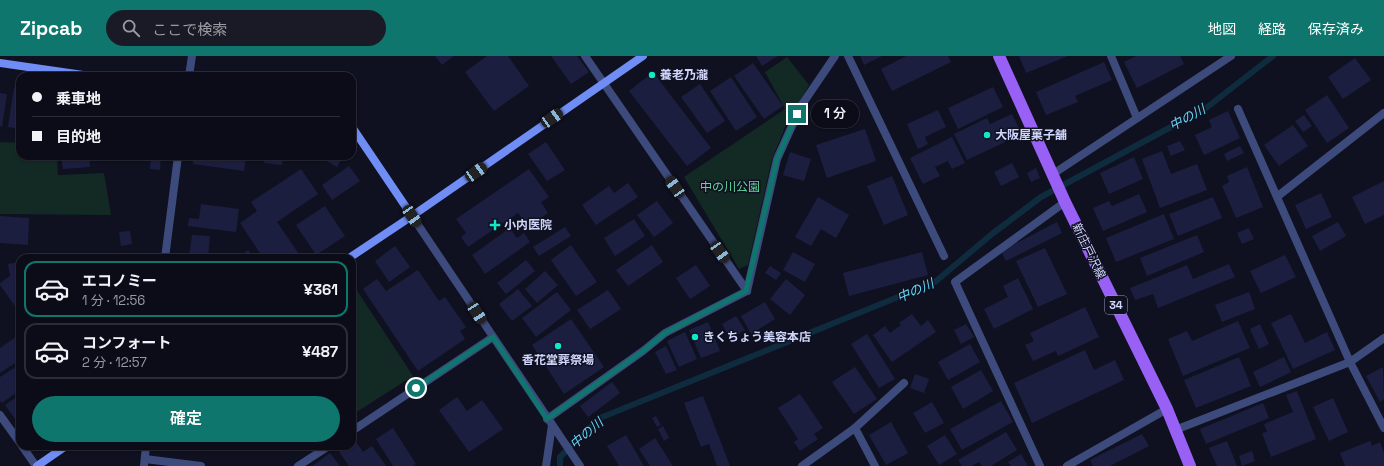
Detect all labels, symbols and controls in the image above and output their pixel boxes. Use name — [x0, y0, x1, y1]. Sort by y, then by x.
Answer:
search box — [106, 10, 386, 46]
text: Zipcab — [20, 16, 82, 41]
icon: search — [120, 17, 142, 39]
text: ここで検索 — [152, 20, 227, 39]
text: 地図 — [1208, 20, 1236, 38]
text: 経路 — [1258, 20, 1286, 38]
text: 保存済み — [1308, 20, 1364, 38]
place label: 養老乃瀧 — [660, 67, 708, 83]
marker: 養老乃瀧 — [647, 70, 657, 80]
text: 乗車地 — [56, 89, 101, 108]
callout: 1 分 — [811, 100, 859, 128]
water label: 中の川 — [1166, 100, 1210, 134]
route end — [788, 105, 806, 123]
text: 1 分 — [824, 105, 846, 122]
car — [539, 106, 565, 130]
text: 目的地 — [56, 127, 101, 146]
place label: 大阪屋菓子舗 — [995, 127, 1067, 143]
marker: 大阪屋菓子舗 — [982, 130, 992, 140]
car — [463, 160, 489, 184]
car — [663, 174, 687, 200]
park label: 中の川公園 — [700, 179, 760, 195]
car — [400, 203, 424, 229]
place label: 小内医院 — [504, 217, 552, 233]
marker: 小内医院 — [489, 219, 501, 231]
street label: 新庄戸沢線 — [1069, 221, 1109, 281]
car — [708, 239, 732, 265]
icon: car — [34, 271, 70, 307]
text: エコノミー — [82, 271, 157, 290]
water label: 中の川 — [894, 274, 938, 306]
text: ¥361 — [304, 280, 338, 299]
text: 1 分 · 12:56 — [82, 292, 145, 309]
road number: 34 — [1105, 296, 1127, 314]
car — [465, 300, 489, 326]
place label: きくちょう美容本店 — [703, 329, 811, 345]
marker: きくちょう美容本店 — [690, 332, 700, 342]
icon: car — [34, 333, 70, 369]
text: コンフォート — [82, 333, 172, 352]
marker: 香花堂葬祭場 — [553, 341, 563, 351]
text: ¥487 — [302, 342, 338, 361]
place label: 香花堂葬祭場 — [522, 352, 594, 368]
text: 2 分 · 12:57 — [82, 354, 147, 371]
route start — [407, 379, 425, 397]
button: 確定 — [32, 396, 340, 442]
water label: 中の川 — [566, 413, 608, 453]

